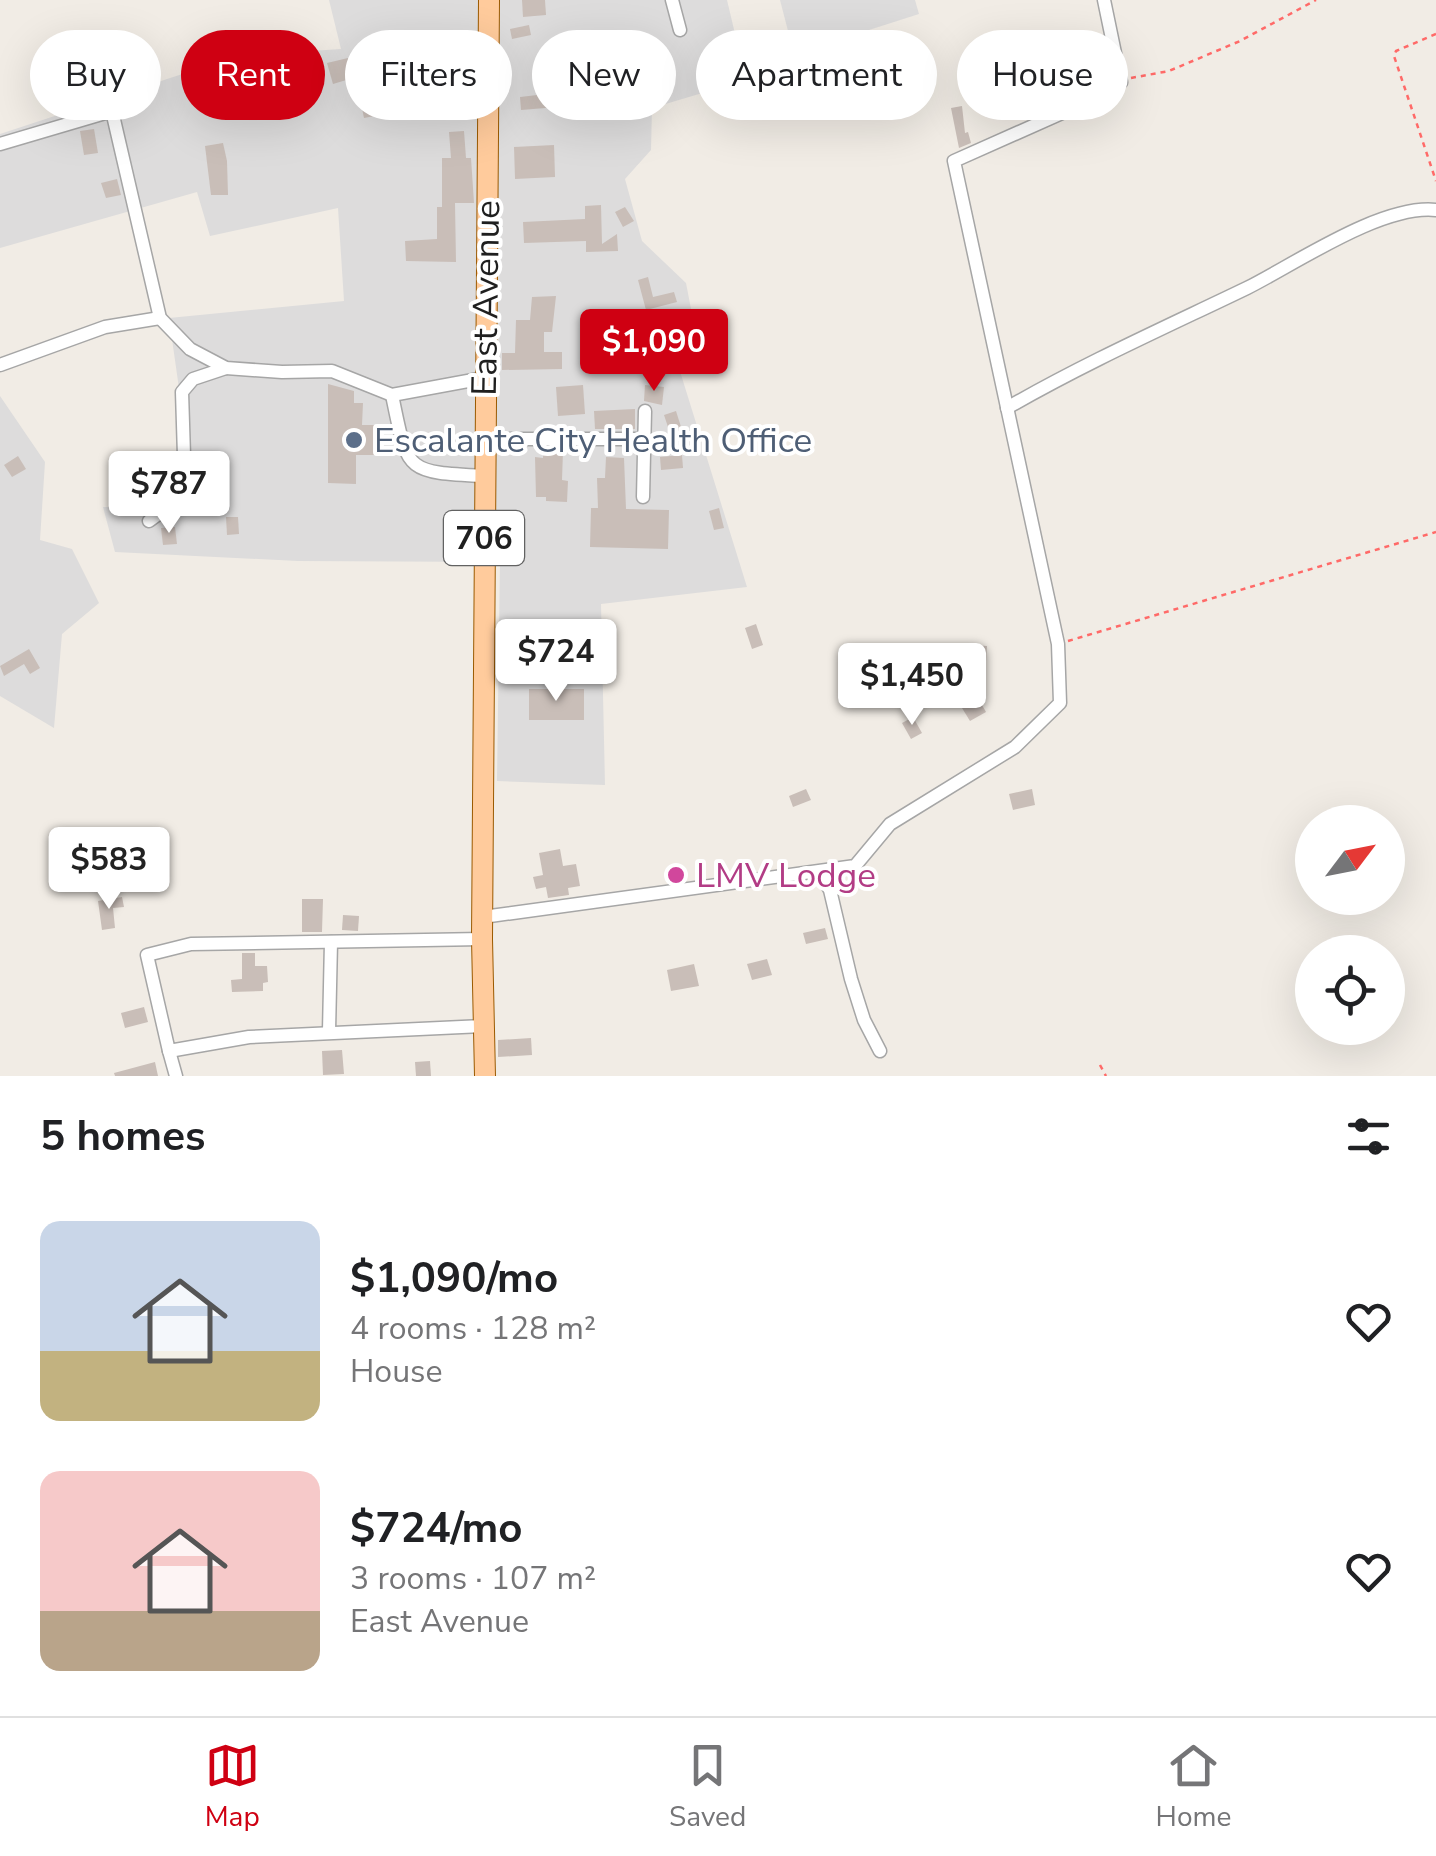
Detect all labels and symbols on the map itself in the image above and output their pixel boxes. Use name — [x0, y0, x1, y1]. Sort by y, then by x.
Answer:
street label: East Avenue — [461, 200, 511, 396]
pin: $1,090 — [573, 309, 735, 394]
place label: Escalante City Health Office — [374, 417, 812, 464]
marker: Escalante City Health Office — [343, 429, 365, 451]
pin: $787 — [110, 451, 228, 536]
road number: 706 — [444, 511, 524, 565]
pin: $724 — [497, 619, 615, 704]
pin: $1,450 — [831, 643, 993, 728]
north arrow — [1295, 805, 1405, 915]
pin: $583 — [50, 827, 168, 912]
place label: LMV Lodge — [696, 852, 876, 899]
marker: LMV Lodge — [665, 864, 687, 886]

